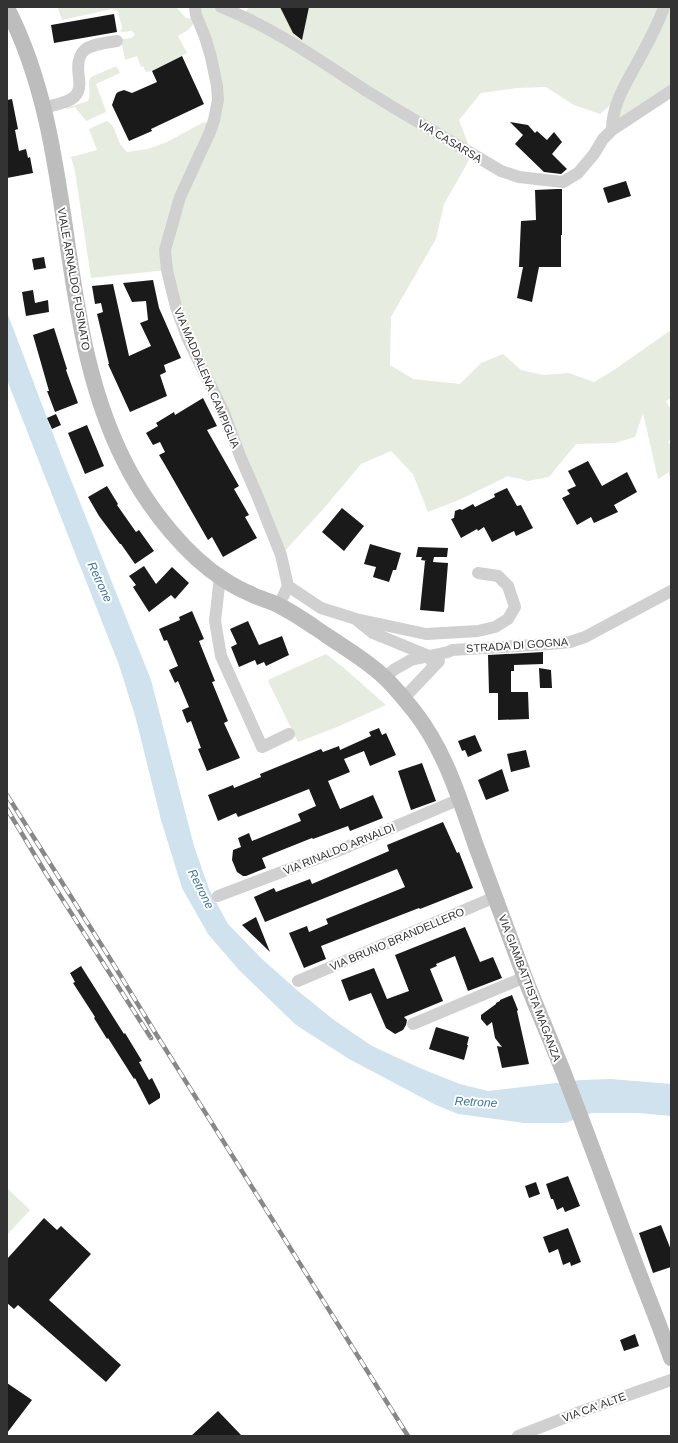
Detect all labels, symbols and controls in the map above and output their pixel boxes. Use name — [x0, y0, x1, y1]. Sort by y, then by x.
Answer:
street label: VIA CASARSA — [416, 117, 485, 165]
street label: VIALE ARNALDO FUSINATO — [56, 207, 93, 352]
street label: VIA MADDALENA CAMPIGLIA — [172, 306, 242, 450]
water label: Retrone — [85, 560, 116, 605]
street label: STRADA DI GOGNA — [466, 635, 569, 655]
street label: VIA RINALDO ARNALDI — [281, 821, 397, 877]
water label: Retrone — [185, 867, 217, 911]
street label: VIA BRUNO BRANDELLERO — [328, 905, 466, 973]
street label: VIA GIAMBATTISTA MAGANZA — [496, 913, 564, 1064]
water label: Retrone — [454, 1094, 498, 1110]
street label: VIA CA' ALTE — [561, 1390, 627, 1424]

